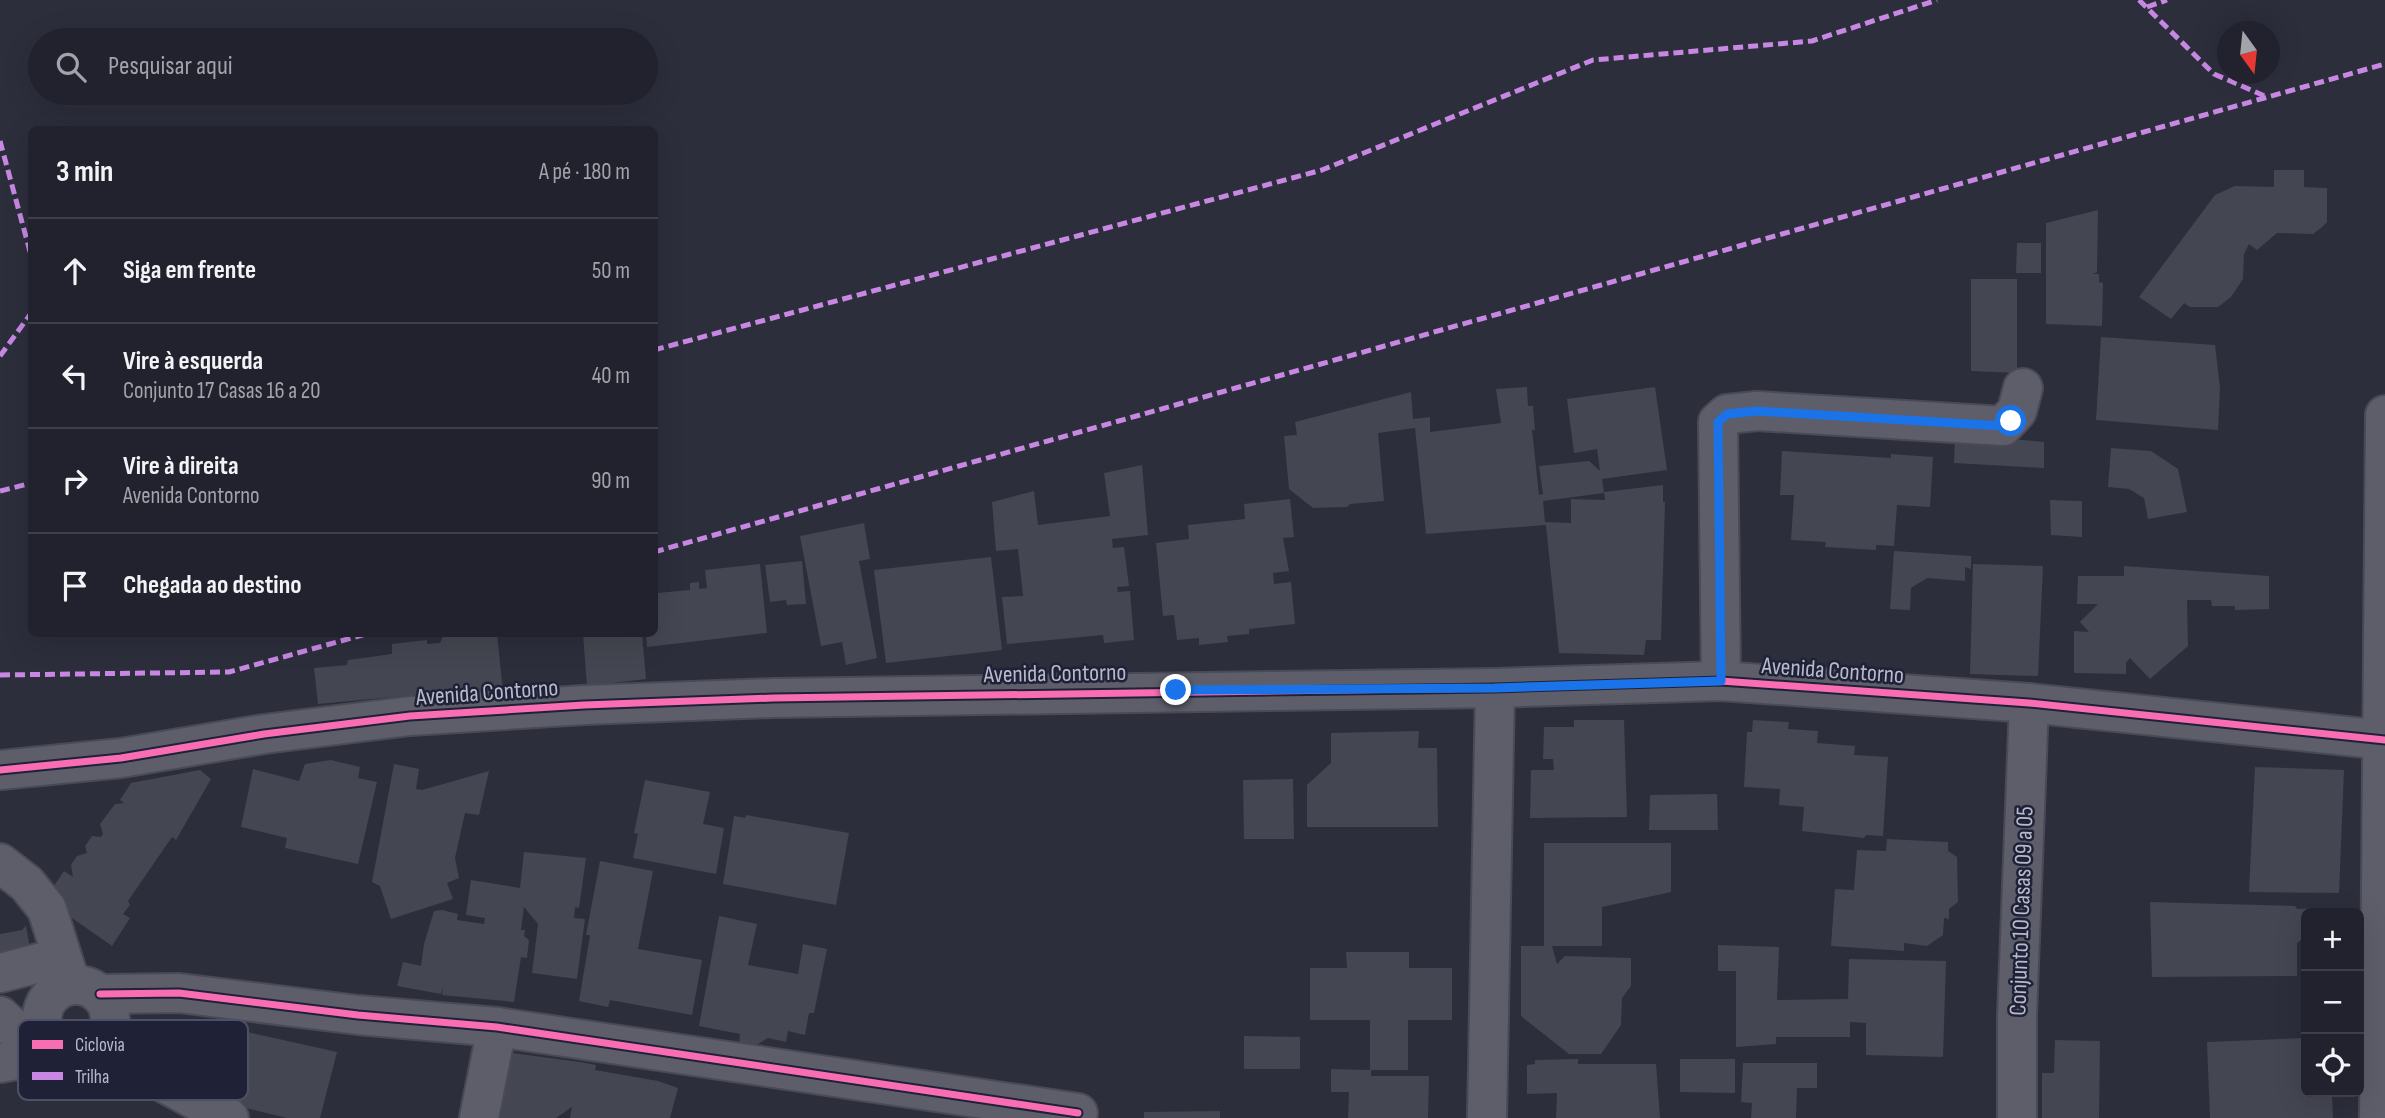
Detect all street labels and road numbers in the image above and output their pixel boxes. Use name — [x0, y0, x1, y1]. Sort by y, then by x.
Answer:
street label: Avenida Contorno — [1760, 651, 1905, 690]
street label: Avenida Contorno — [982, 658, 1127, 689]
street label: Avenida Contorno — [414, 673, 559, 712]
street label: Conjunto 10 Casas 09 a 05 — [2003, 806, 2040, 1016]

